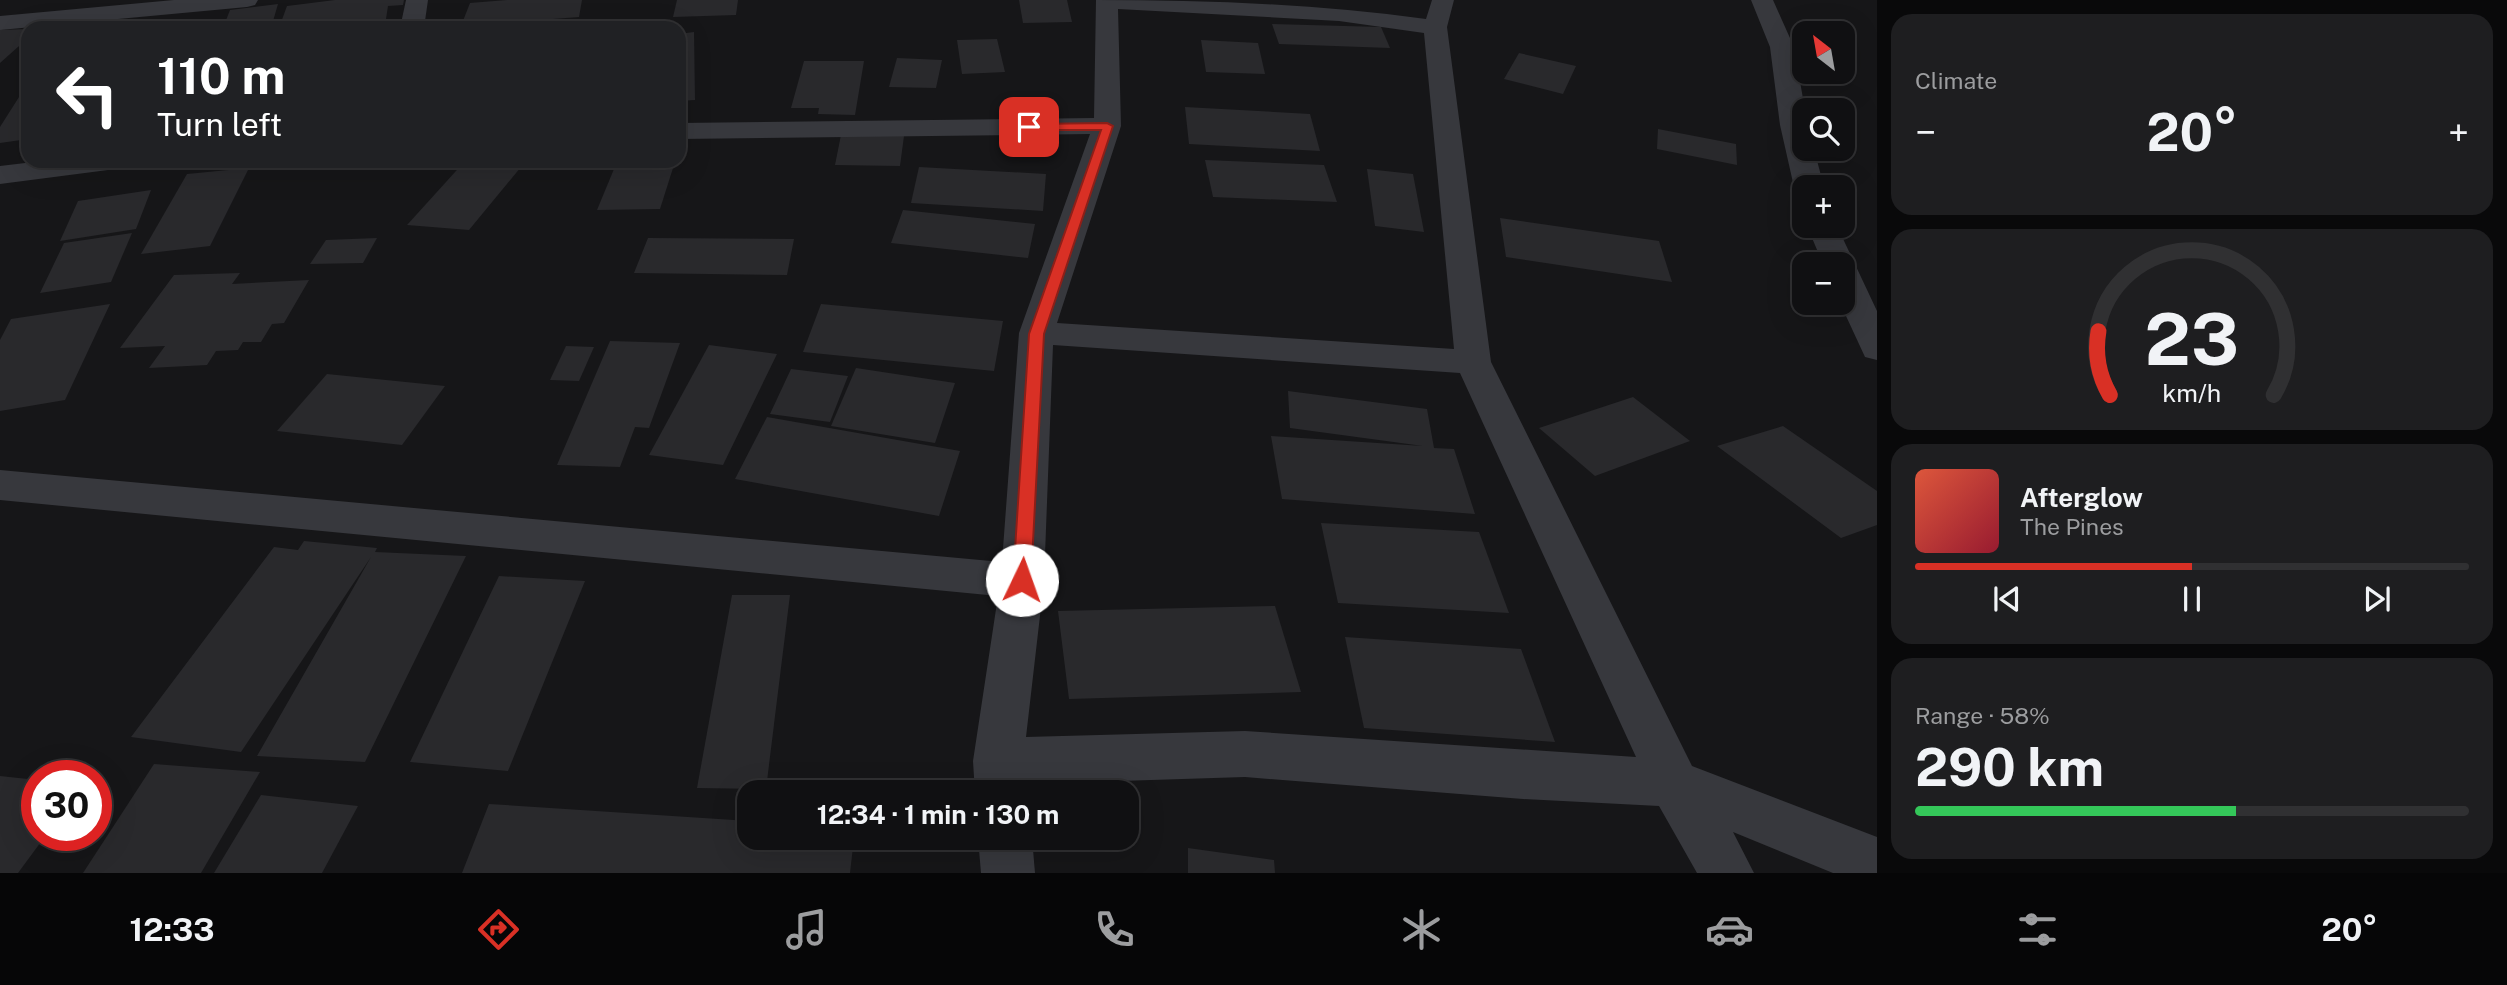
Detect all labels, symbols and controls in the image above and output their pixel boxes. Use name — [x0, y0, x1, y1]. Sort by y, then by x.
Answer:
north arrow — [1792, 21, 1855, 84]
map controls — [1792, 21, 1855, 315]
text: 110 m — [157, 47, 285, 105]
icon: left — [42, 49, 133, 140]
text: Climate — [1915, 67, 1997, 94]
pin — [999, 97, 1059, 157]
button: search — [1792, 98, 1855, 161]
text: 20° — [2146, 102, 2238, 163]
text: Turn left — [157, 106, 282, 143]
icon: arrive — [1010, 108, 1048, 146]
text: − — [1915, 110, 1936, 155]
text: + — [2448, 110, 2469, 155]
button: + — [1792, 175, 1855, 238]
button: − — [1792, 252, 1855, 315]
text: 23 — [2145, 297, 2239, 382]
text: km/h — [2163, 378, 2221, 408]
text: Afterglow — [2020, 482, 2143, 513]
text: The Pines — [2020, 513, 2124, 540]
position arrow — [985, 543, 1059, 617]
icon: previous — [1988, 580, 2026, 618]
icon: pause — [2173, 580, 2211, 618]
icon: next — [2358, 580, 2396, 618]
text: Range · 58% — [1915, 702, 2050, 729]
text: 290 km — [1915, 737, 2104, 798]
speed limit sign: 30 — [21, 760, 112, 851]
text: 12:34 · 1 min · 130 m — [817, 799, 1059, 830]
icon: directions — [474, 905, 523, 954]
icon: music — [782, 905, 831, 954]
icon: phone — [1090, 905, 1139, 954]
icon: climate — [1397, 905, 1446, 954]
icon: car — [1705, 905, 1754, 954]
icon: filters — [2013, 905, 2062, 954]
text: 12:33 — [129, 911, 215, 948]
text: 20° — [2321, 911, 2378, 948]

